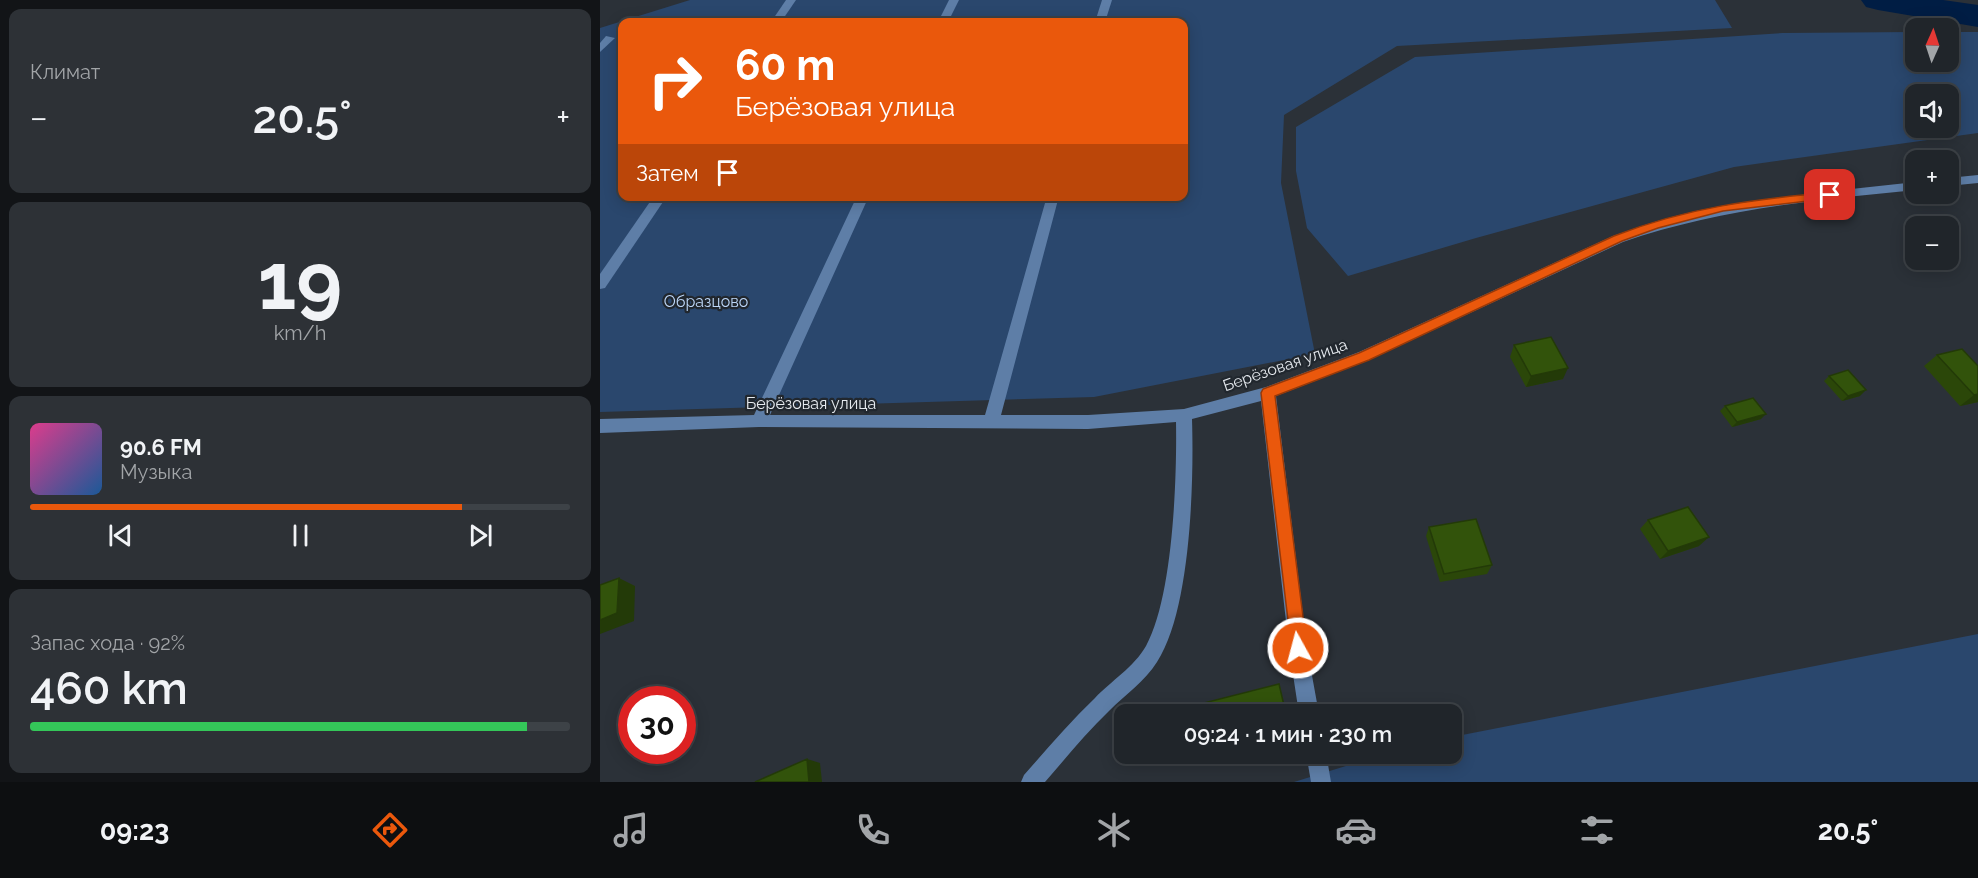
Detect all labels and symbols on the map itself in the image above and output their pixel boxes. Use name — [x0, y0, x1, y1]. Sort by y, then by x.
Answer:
north arrow — [1905, 18, 1959, 72]
pin — [1804, 169, 1855, 220]
park label: Образцово — [664, 292, 748, 311]
street label: Берёзовая улица — [1220, 335, 1350, 395]
street label: Берёзовая улица — [746, 394, 876, 413]
position arrow — [1266, 616, 1330, 680]
speed limit sign: 30 — [618, 686, 696, 764]

